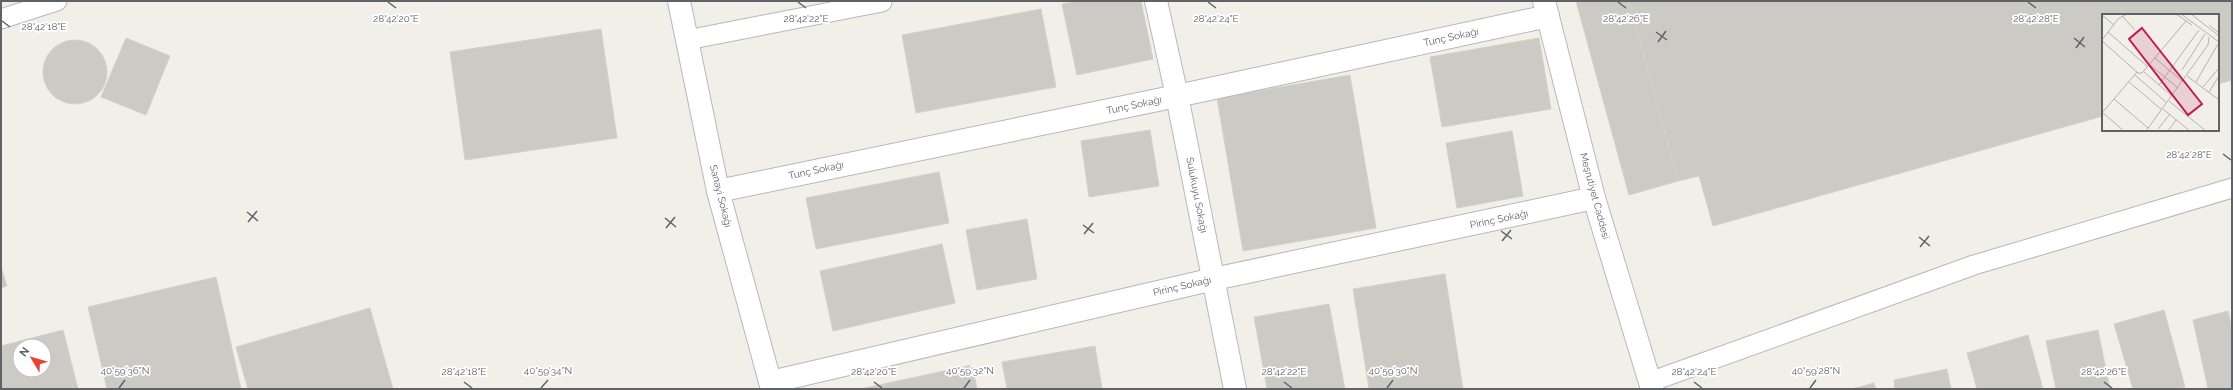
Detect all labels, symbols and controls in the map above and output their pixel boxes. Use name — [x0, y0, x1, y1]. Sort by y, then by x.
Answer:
text: 28°42'20"E — [373, 13, 419, 24]
text: 28°42'22"E — [784, 13, 829, 24]
text: 28°42'24"E — [1193, 13, 1239, 24]
text: 28°42'26"E — [1603, 13, 1649, 24]
text: 28°42'28"E — [2013, 13, 2059, 24]
inset map — [2102, 14, 2219, 131]
text: 28°42'18"E — [22, 21, 66, 32]
street label: Tunç Sokağı — [1422, 26, 1480, 48]
street label: Tunç Sokağı — [1105, 94, 1163, 116]
text: 28°42'28"E — [2166, 149, 2212, 160]
street label: Meşrutiyet Caddesi — [1578, 152, 1612, 240]
street label: Sulukuyu Sokağı — [1184, 156, 1210, 234]
street label: Tunç Sokağı — [787, 159, 845, 181]
street label: Sanayi Sokağı — [708, 164, 734, 228]
street label: Pirinç Sokağı — [1469, 207, 1529, 231]
street label: Pirinç Sokağı — [1152, 274, 1212, 298]
north arrow — [12, 338, 52, 378]
text: N — [17, 345, 32, 359]
text: 40°59'36"N — [101, 365, 149, 376]
text: 40°59'34"N — [524, 365, 572, 376]
text: 40°59'32"N — [946, 365, 994, 376]
text: 40°59'30"N — [1369, 365, 1417, 376]
text: 40°59'28"N — [1792, 365, 1840, 376]
text: 28°42'18"E — [442, 366, 486, 377]
text: 28°42'20"E — [851, 366, 897, 377]
text: 28°42'22"E — [1262, 366, 1307, 377]
text: 28°42'24"E — [1671, 366, 1717, 377]
text: 28°42'26"E — [2081, 366, 2127, 377]

